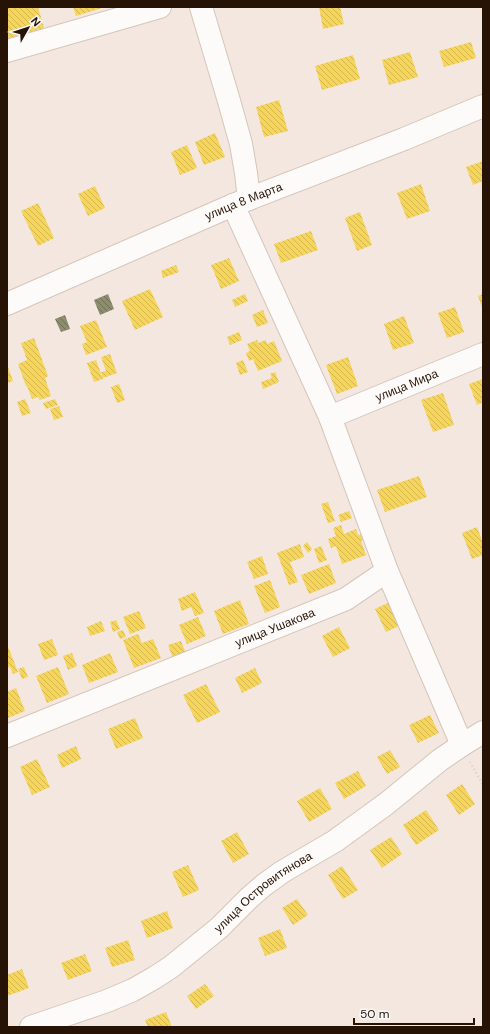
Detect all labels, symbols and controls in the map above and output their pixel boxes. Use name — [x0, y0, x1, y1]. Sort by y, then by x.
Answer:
north arrow — [8, 8, 48, 48]
text: N — [28, 14, 44, 29]
street label: улица 8 Марта — [203, 179, 285, 224]
street label: улица Мира — [373, 365, 441, 405]
street label: улица Ушакова — [233, 604, 317, 651]
street label: улица Островитянова — [211, 848, 315, 937]
scale bar — [354, 1000, 474, 1026]
text: 50 m — [360, 1006, 389, 1022]

